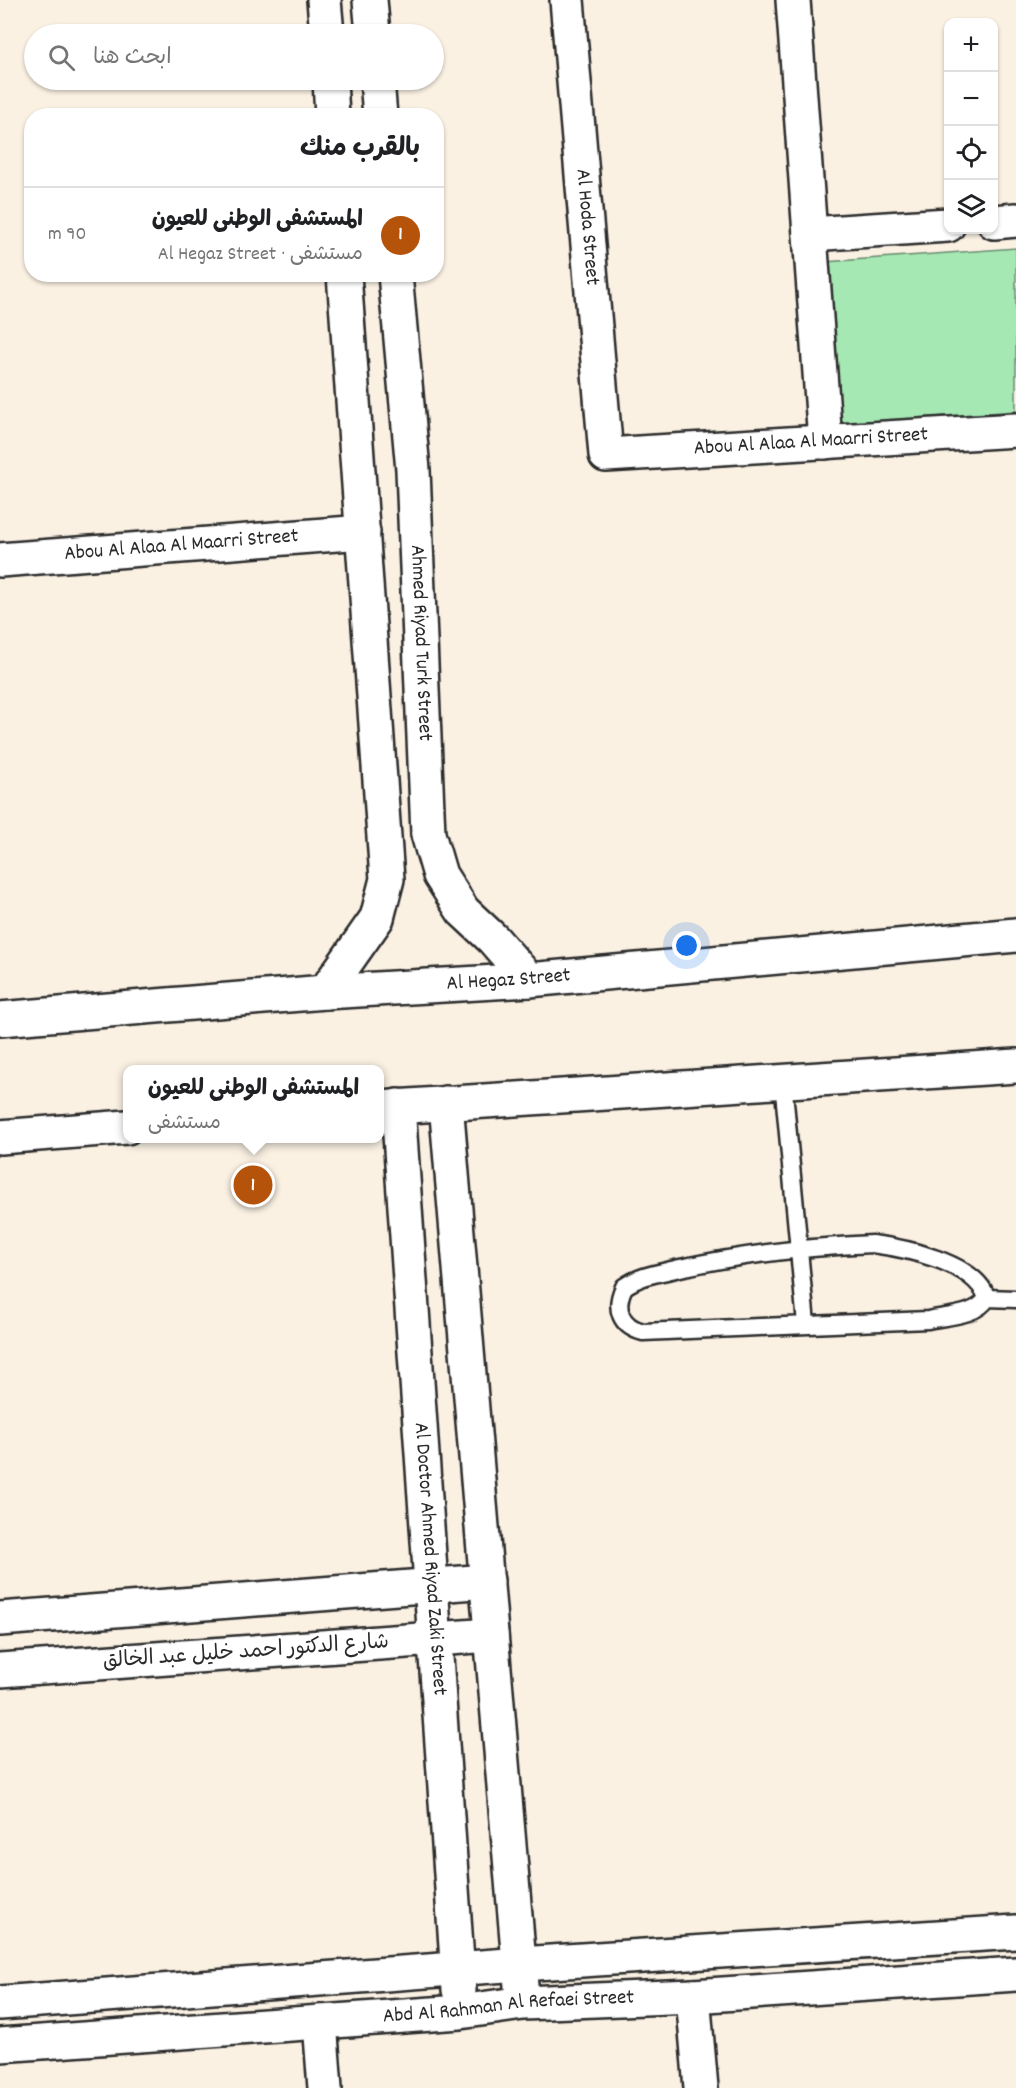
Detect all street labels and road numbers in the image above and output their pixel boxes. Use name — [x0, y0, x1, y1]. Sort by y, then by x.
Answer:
street label: Al Hoda Street — [567, 168, 606, 287]
street label: Abou Al Alaa Al Maarri Street — [693, 420, 929, 465]
street label: Abou Al Alaa Al Maarri Street — [63, 522, 300, 570]
street label: Ahmed Riyad Turk Street — [401, 544, 439, 742]
street label: Al Hegaz Street — [446, 961, 572, 1000]
street label: Al Doctor Ahmed Riyad Zaki Street — [405, 1421, 454, 1697]
street label: شارع الدكتور احمد خليل عبد الخالق — [102, 1628, 390, 1678]
street label: Abd Al Rahman Al Refaei Street — [382, 1983, 635, 2032]

